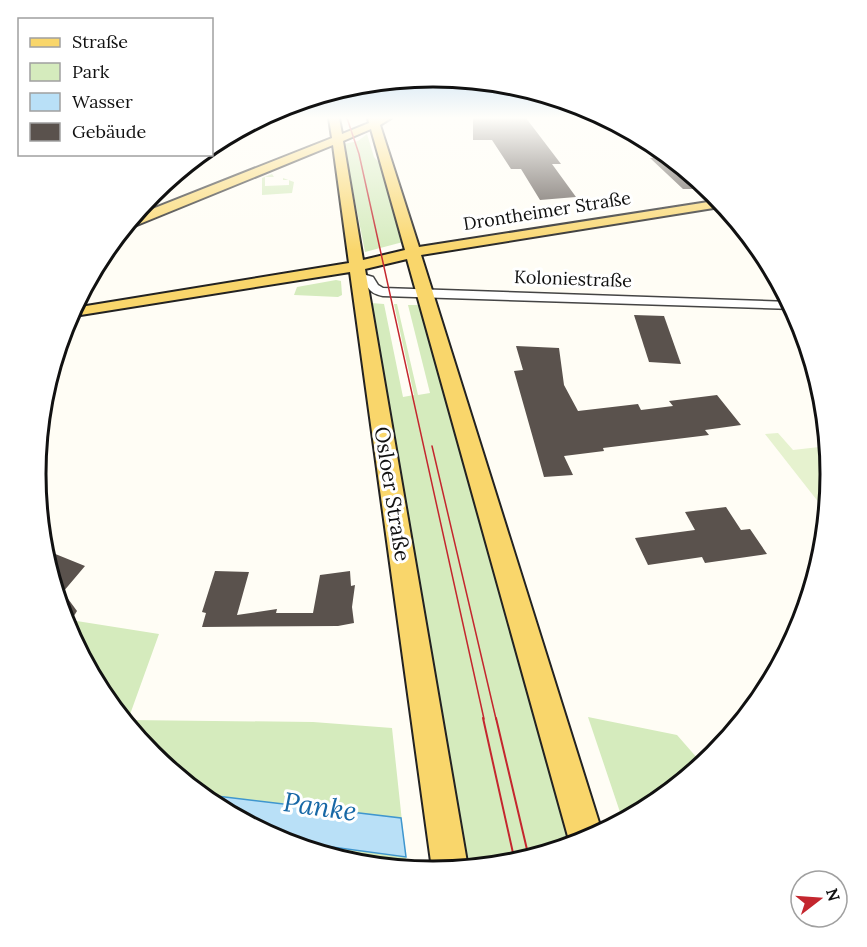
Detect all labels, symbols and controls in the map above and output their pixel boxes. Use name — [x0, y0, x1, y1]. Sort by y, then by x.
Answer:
legend — [18, 18, 213, 156]
text: Straße — [72, 30, 128, 53]
text: Park — [72, 60, 110, 83]
text: Wasser — [72, 90, 133, 113]
text: Gebäude — [72, 120, 147, 143]
street label: Drontheimer Straße — [461, 186, 633, 235]
street label: Koloniestraße — [514, 265, 633, 292]
street label: Osloer Straße — [369, 425, 416, 563]
water label: Panke — [281, 784, 359, 828]
north arrow — [789, 869, 849, 929]
text: N — [822, 886, 845, 903]

